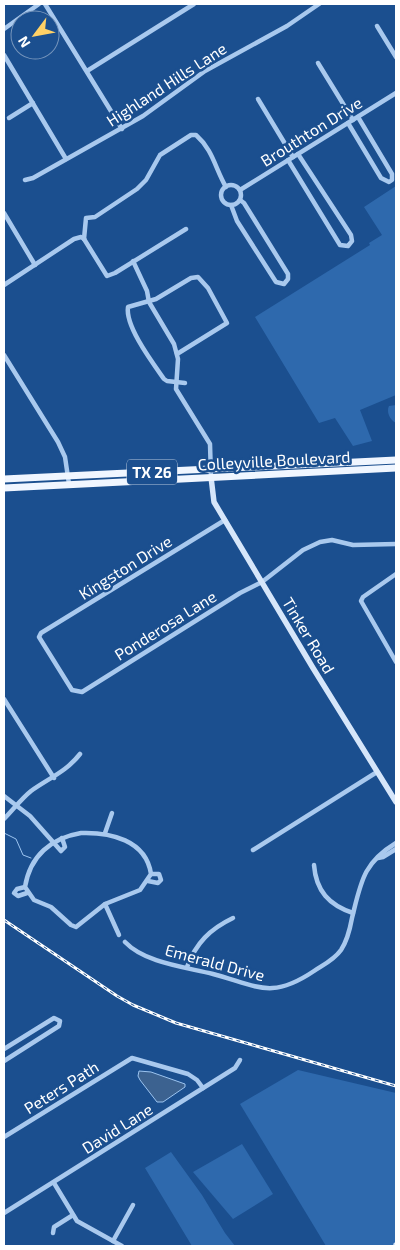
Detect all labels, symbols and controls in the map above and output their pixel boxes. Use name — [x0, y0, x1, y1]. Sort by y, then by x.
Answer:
north arrow — [10, 10, 60, 60]
text: N — [14, 33, 33, 51]
street label: Highland Hills Lane — [102, 38, 230, 130]
street label: Brouthton Drive — [257, 92, 365, 170]
street label: Colleyville Boulevard — [197, 447, 351, 473]
road number: TX 26 — [127, 460, 177, 484]
street label: Kingston Drive — [75, 531, 175, 603]
street label: Ponderosa Lane — [111, 586, 219, 664]
street label: Tinker Road — [279, 593, 339, 677]
street label: Emerald Drive — [163, 940, 267, 984]
street label: Peters Path — [20, 1057, 102, 1117]
street label: David Lane — [78, 1099, 156, 1157]

